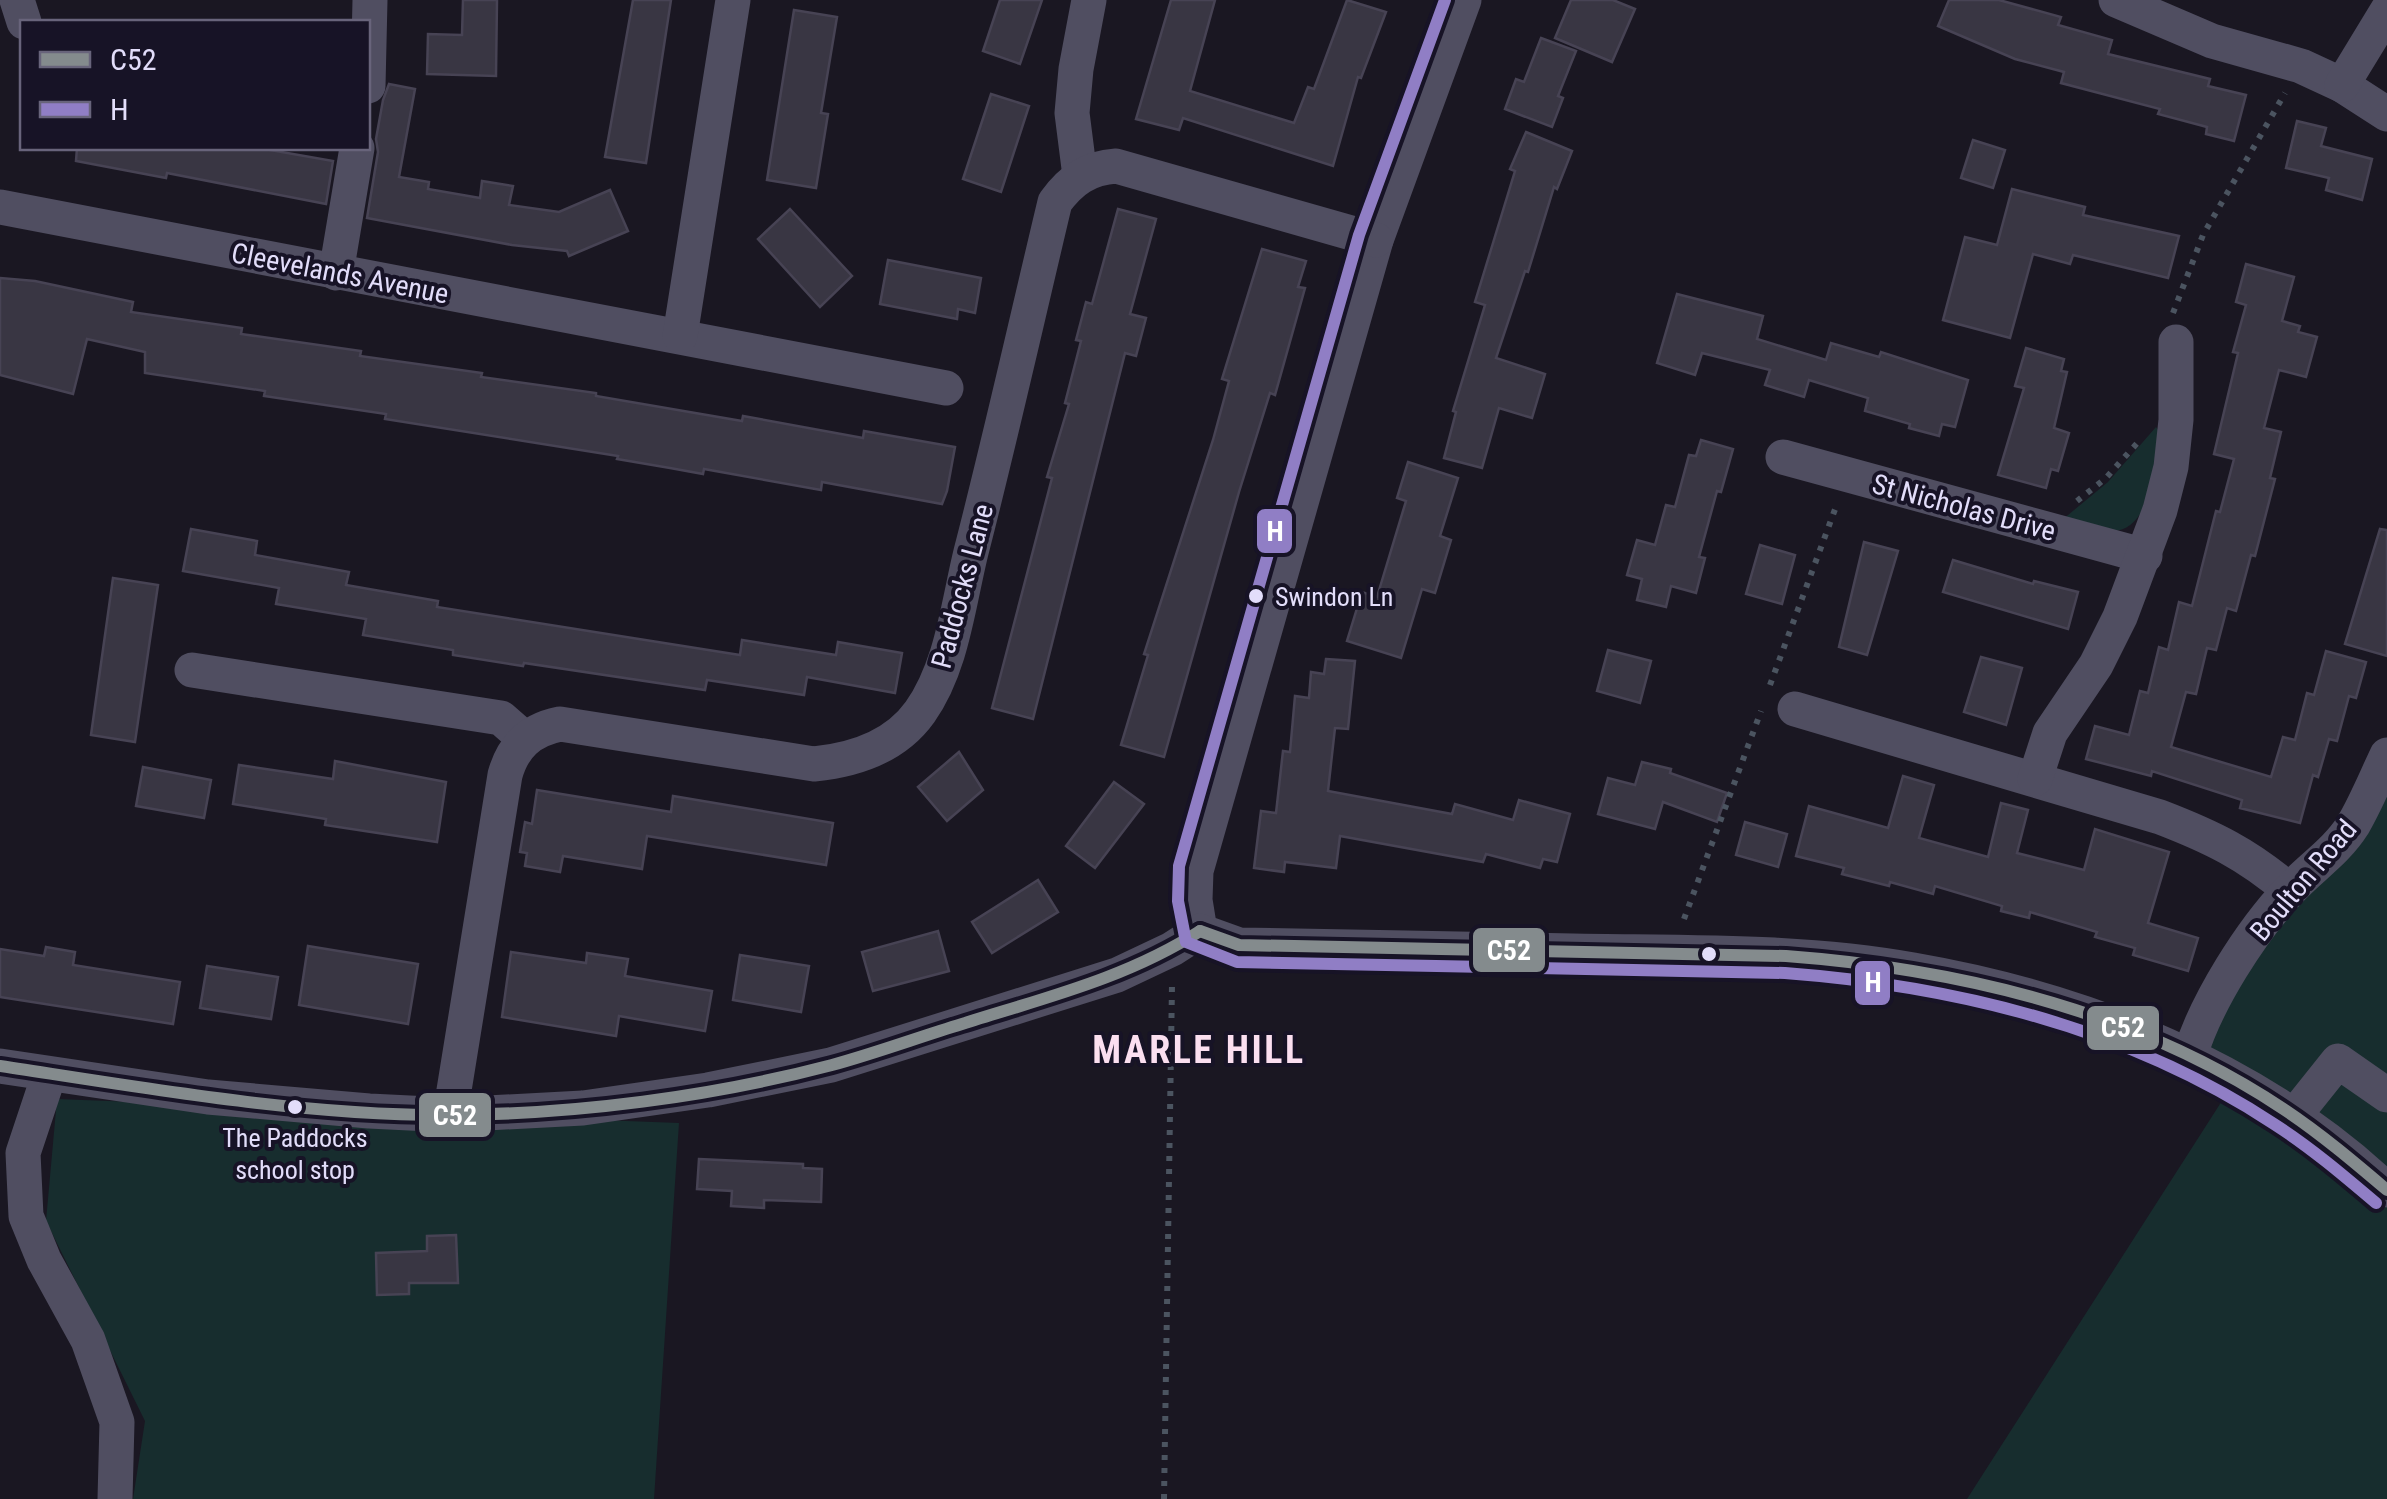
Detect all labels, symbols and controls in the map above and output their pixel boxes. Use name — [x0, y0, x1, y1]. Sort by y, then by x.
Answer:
legend — [20, 20, 370, 150]
text: C52 — [110, 42, 157, 77]
text: H — [110, 92, 129, 127]
street label: Cleevelands Avenue — [229, 236, 451, 311]
street label: St Nicholas Drive — [1869, 467, 2059, 548]
street label: Paddocks Lane — [925, 500, 1000, 672]
line badge: H — [1255, 507, 1294, 555]
text: H — [1266, 515, 1284, 548]
place label: Swindon Ln — [1275, 582, 1393, 612]
marker: Swindon Ln — [1246, 586, 1266, 606]
street label: Boulton Road — [2243, 813, 2363, 947]
line badge: C52 — [1471, 926, 1547, 974]
text: C52 — [1487, 934, 1531, 967]
unlabelled marker — [1699, 944, 1719, 964]
line badge: H — [1853, 959, 1892, 1007]
text: H — [1864, 966, 1882, 999]
line badge: C52 — [2085, 1004, 2161, 1052]
text: C52 — [2101, 1011, 2145, 1044]
district label: MARLE HILL — [1092, 1028, 1306, 1072]
line badge: C52 — [417, 1091, 493, 1139]
marker: The Paddocks school stop — [285, 1097, 305, 1117]
text: C52 — [433, 1099, 477, 1132]
place label: The Paddocks school stop — [222, 1123, 368, 1185]

